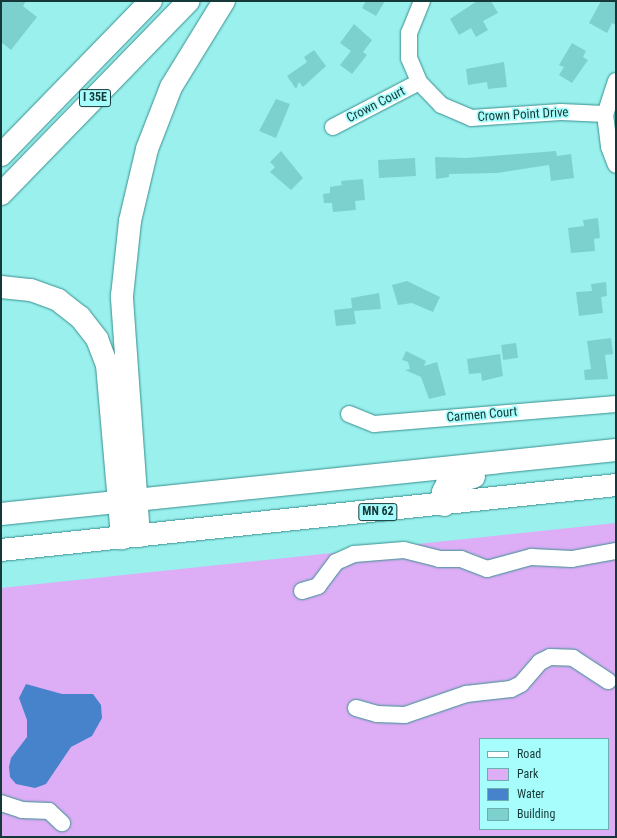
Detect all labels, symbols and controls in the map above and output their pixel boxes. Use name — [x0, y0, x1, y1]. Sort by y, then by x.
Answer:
street label: Crown Court — [344, 84, 408, 126]
road number: I 35E — [78, 88, 112, 108]
street label: Crown Point Drive — [477, 105, 569, 125]
street label: Carmen Court — [446, 404, 518, 426]
road number: MN 62 — [358, 502, 398, 522]
legend — [479, 738, 609, 830]
text: Road — [517, 747, 541, 761]
text: Park — [517, 767, 538, 781]
text: Water — [517, 787, 545, 801]
text: Building — [517, 807, 555, 821]

